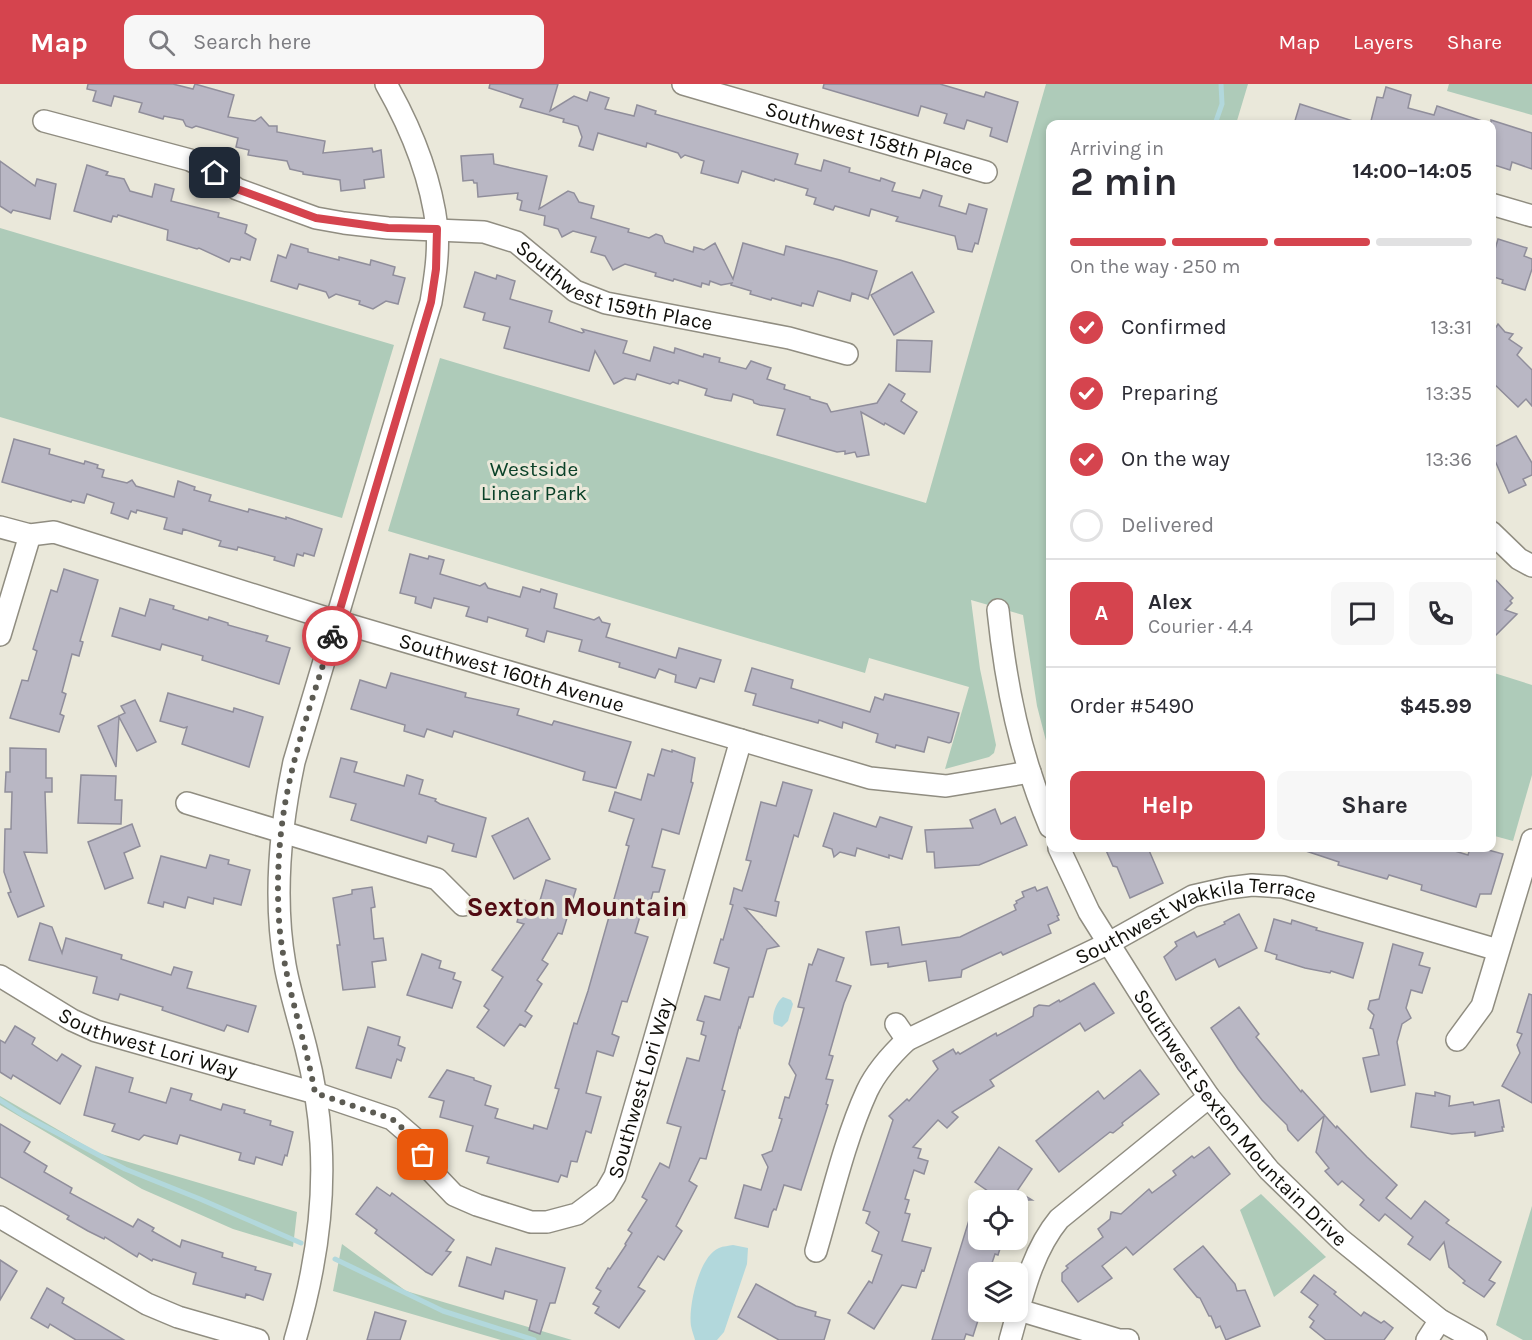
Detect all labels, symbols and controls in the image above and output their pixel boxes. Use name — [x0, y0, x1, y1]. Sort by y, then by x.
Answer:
search box — [124, 15, 544, 69]
text: Map — [30, 26, 88, 59]
icon: search — [145, 26, 178, 59]
text: Search here — [193, 29, 311, 55]
text: Map — [1278, 30, 1320, 54]
text: Layers — [1353, 30, 1414, 54]
text: Share — [1447, 30, 1502, 54]
street label: Southwest 158th Place — [762, 97, 976, 180]
text: Arriving in — [1070, 137, 1164, 160]
pin — [189, 147, 240, 198]
icon: home — [198, 156, 231, 189]
text: 14:00–14:05 — [1352, 158, 1472, 184]
text: 2 min — [1070, 159, 1178, 205]
street label: Southwest 159th Place — [511, 235, 715, 335]
text: On the way · 250 m — [1070, 255, 1240, 278]
icon: check — [1070, 311, 1103, 344]
text: Confirmed — [1121, 314, 1227, 340]
text: 13:31 — [1431, 316, 1472, 339]
icon: check — [1070, 377, 1103, 410]
text: Preparing — [1121, 380, 1218, 406]
text: 13:35 — [1426, 382, 1472, 405]
icon: check — [1070, 443, 1103, 476]
text: On the way — [1121, 446, 1230, 472]
text: 13:36 — [1426, 448, 1472, 471]
park label: Westside Linear Park — [481, 457, 587, 505]
text: Delivered — [1121, 512, 1214, 538]
button: chat — [1331, 582, 1394, 645]
button: phone — [1409, 582, 1472, 645]
text: Alex — [1148, 589, 1192, 615]
text: A — [1095, 600, 1108, 626]
courier — [302, 606, 362, 666]
text: Courier · 4.4 — [1148, 615, 1253, 638]
icon: bike — [316, 620, 349, 653]
street label: Southwest 160th Avenue — [396, 628, 627, 717]
text: Order #5490 — [1070, 693, 1194, 719]
text: $45.99 — [1399, 693, 1472, 719]
button: Help — [1070, 771, 1265, 840]
button: Share — [1277, 771, 1472, 840]
street label: Southwest Wakkila Terrace — [1071, 873, 1319, 969]
district label: Sexton Mountain — [467, 891, 687, 923]
street label: Southwest Sexton Mountain Drive — [1129, 985, 1352, 1251]
street label: Southwest Lori Way — [603, 995, 678, 1181]
street label: Southwest Lori Way — [54, 1002, 241, 1083]
pin — [397, 1129, 448, 1180]
icon: bag — [406, 1138, 439, 1171]
map controls — [968, 1190, 1028, 1322]
button: locate — [968, 1190, 1028, 1250]
button: layers — [968, 1262, 1028, 1322]

